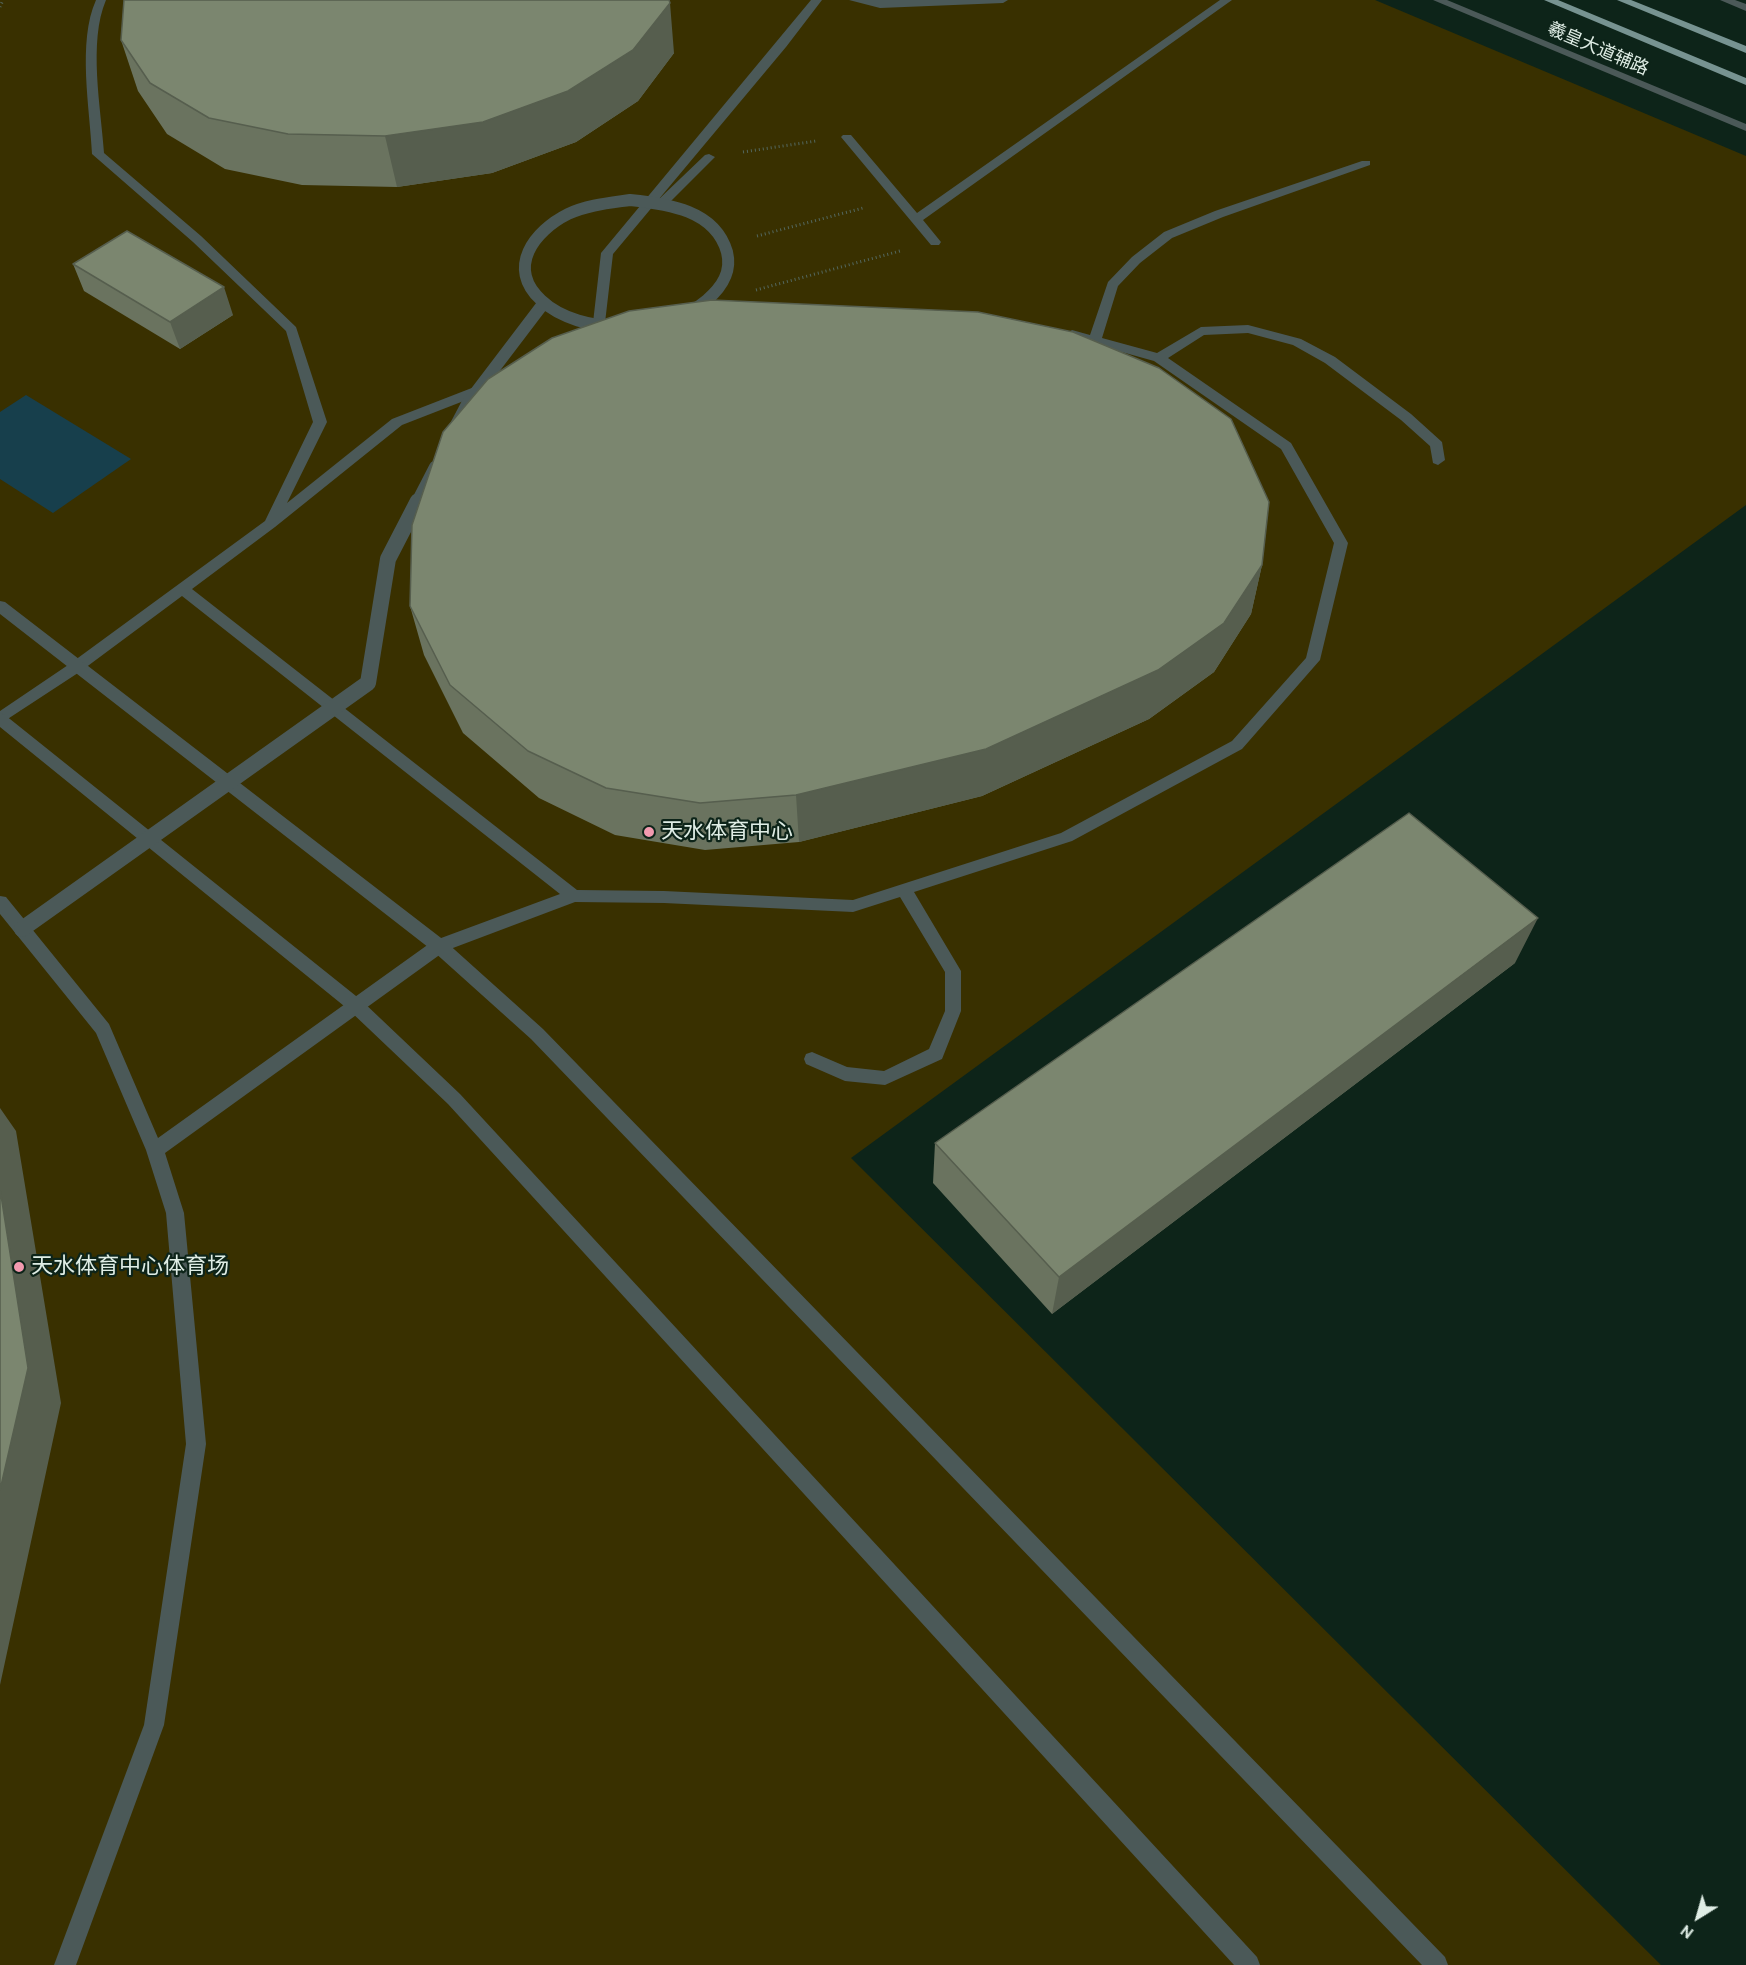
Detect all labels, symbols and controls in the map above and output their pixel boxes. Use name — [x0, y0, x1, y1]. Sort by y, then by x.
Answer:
street label: 羲皇大道辅路 — [1544, 18, 1652, 80]
place label: 天水体育中心 — [661, 819, 793, 845]
marker: 天水体育中心 — [642, 825, 656, 839]
place label: 天水体育中心体育场 — [31, 1254, 229, 1280]
marker: 天水体育中心体育场 — [12, 1260, 26, 1274]
north arrow — [1668, 1887, 1728, 1947]
text: N — [1677, 1921, 1697, 1943]

